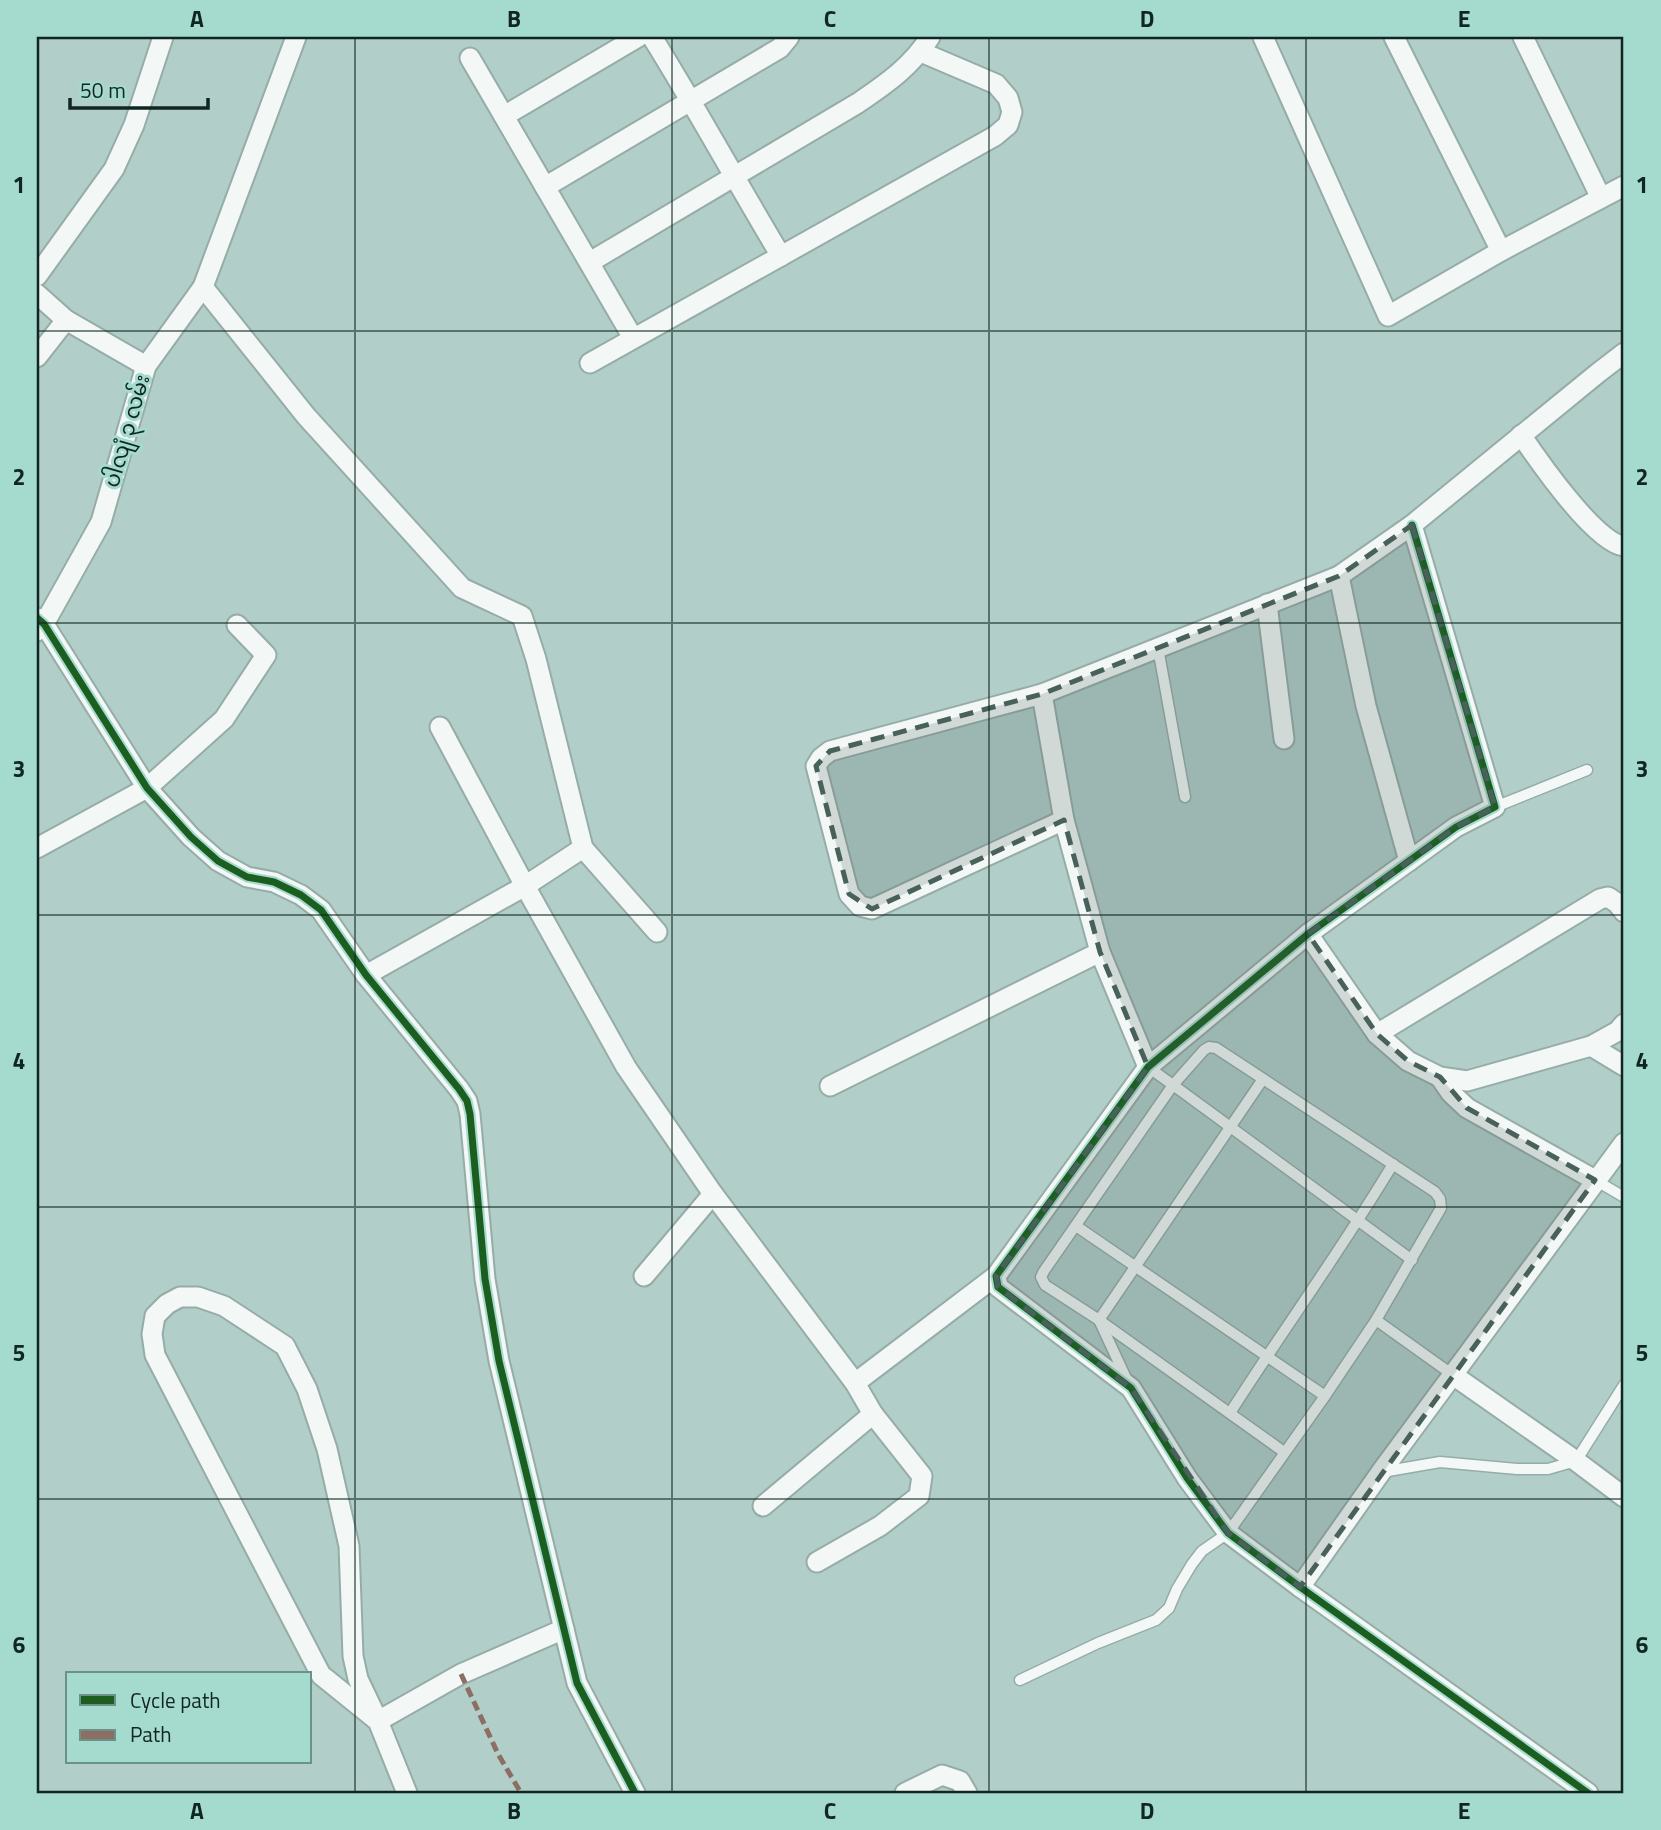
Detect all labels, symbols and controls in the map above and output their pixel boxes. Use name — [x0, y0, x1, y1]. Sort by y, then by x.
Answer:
text: A — [190, 1, 204, 36]
text: B — [507, 1, 521, 36]
text: C — [824, 1, 836, 36]
text: D — [1140, 1, 1154, 36]
text: E — [1458, 1, 1470, 36]
scale bar — [70, 66, 208, 110]
text: 50 m — [80, 74, 126, 106]
text: 1 — [13, 167, 25, 202]
text: 1 — [1636, 167, 1648, 202]
street label: ပါလျံ ၃ လမ်း — [95, 370, 160, 492]
text: 2 — [13, 459, 25, 494]
text: 2 — [1636, 459, 1648, 494]
text: 3 — [13, 751, 25, 786]
text: 3 — [1636, 751, 1648, 786]
text: 4 — [13, 1043, 25, 1078]
text: 4 — [1636, 1043, 1648, 1078]
text: 5 — [13, 1335, 25, 1370]
text: 5 — [1636, 1335, 1648, 1370]
text: 6 — [13, 1627, 26, 1662]
text: 6 — [1636, 1627, 1649, 1662]
legend — [66, 1672, 312, 1764]
text: Cycle path — [130, 1684, 221, 1716]
text: Path — [130, 1718, 172, 1750]
text: A — [190, 1793, 204, 1828]
text: B — [507, 1793, 521, 1828]
text: C — [824, 1793, 836, 1828]
text: D — [1140, 1793, 1154, 1828]
text: E — [1458, 1793, 1470, 1828]

